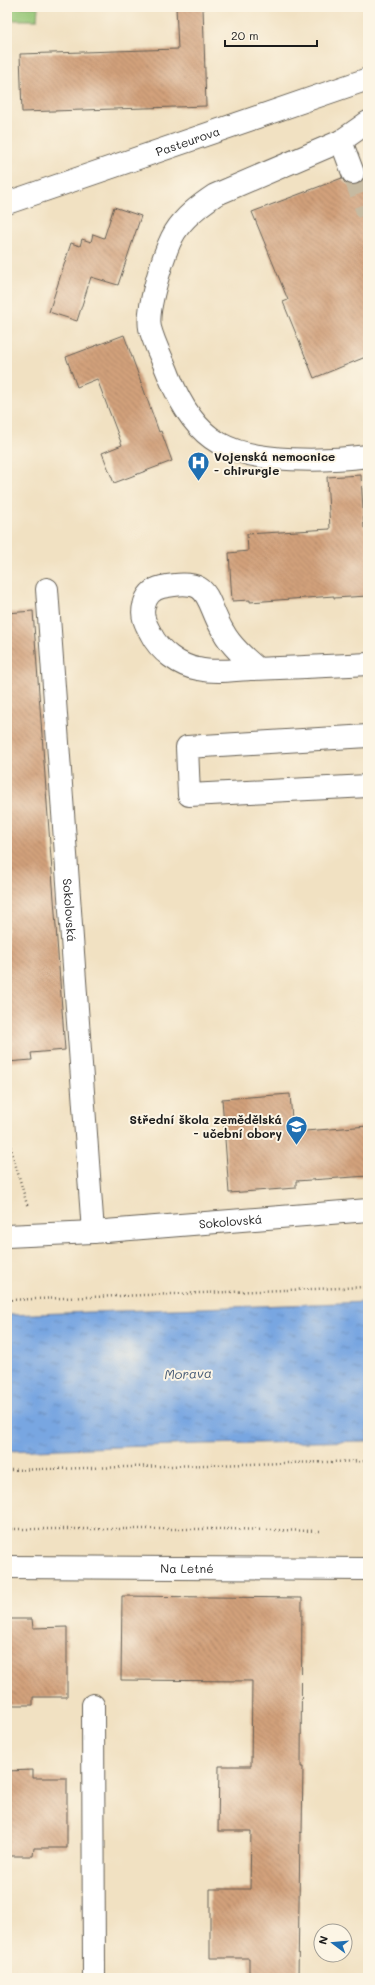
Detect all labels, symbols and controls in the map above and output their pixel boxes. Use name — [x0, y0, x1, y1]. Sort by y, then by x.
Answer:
scale bar — [225, 22, 317, 48]
text: 20 m — [231, 27, 259, 43]
street label: Pasteurova — [153, 123, 222, 159]
place label: Vojenská nemocnice - chirurgie — [214, 448, 335, 478]
hospital icon: Vojenská nemocnice - chirurgie — [186, 450, 212, 483]
street label: Sokolovská — [60, 878, 80, 942]
place label: Střední škola zemědělská - učební obory — [130, 1111, 282, 1141]
school or university icon: Střední škola zemědělská - učební obory — [284, 1113, 310, 1146]
street label: Sokolovská — [198, 1210, 263, 1232]
water label: Morava — [164, 1364, 212, 1382]
street label: Na Letné — [160, 1560, 214, 1576]
north arrow — [313, 1923, 353, 1963]
text: N — [315, 1934, 331, 1946]

